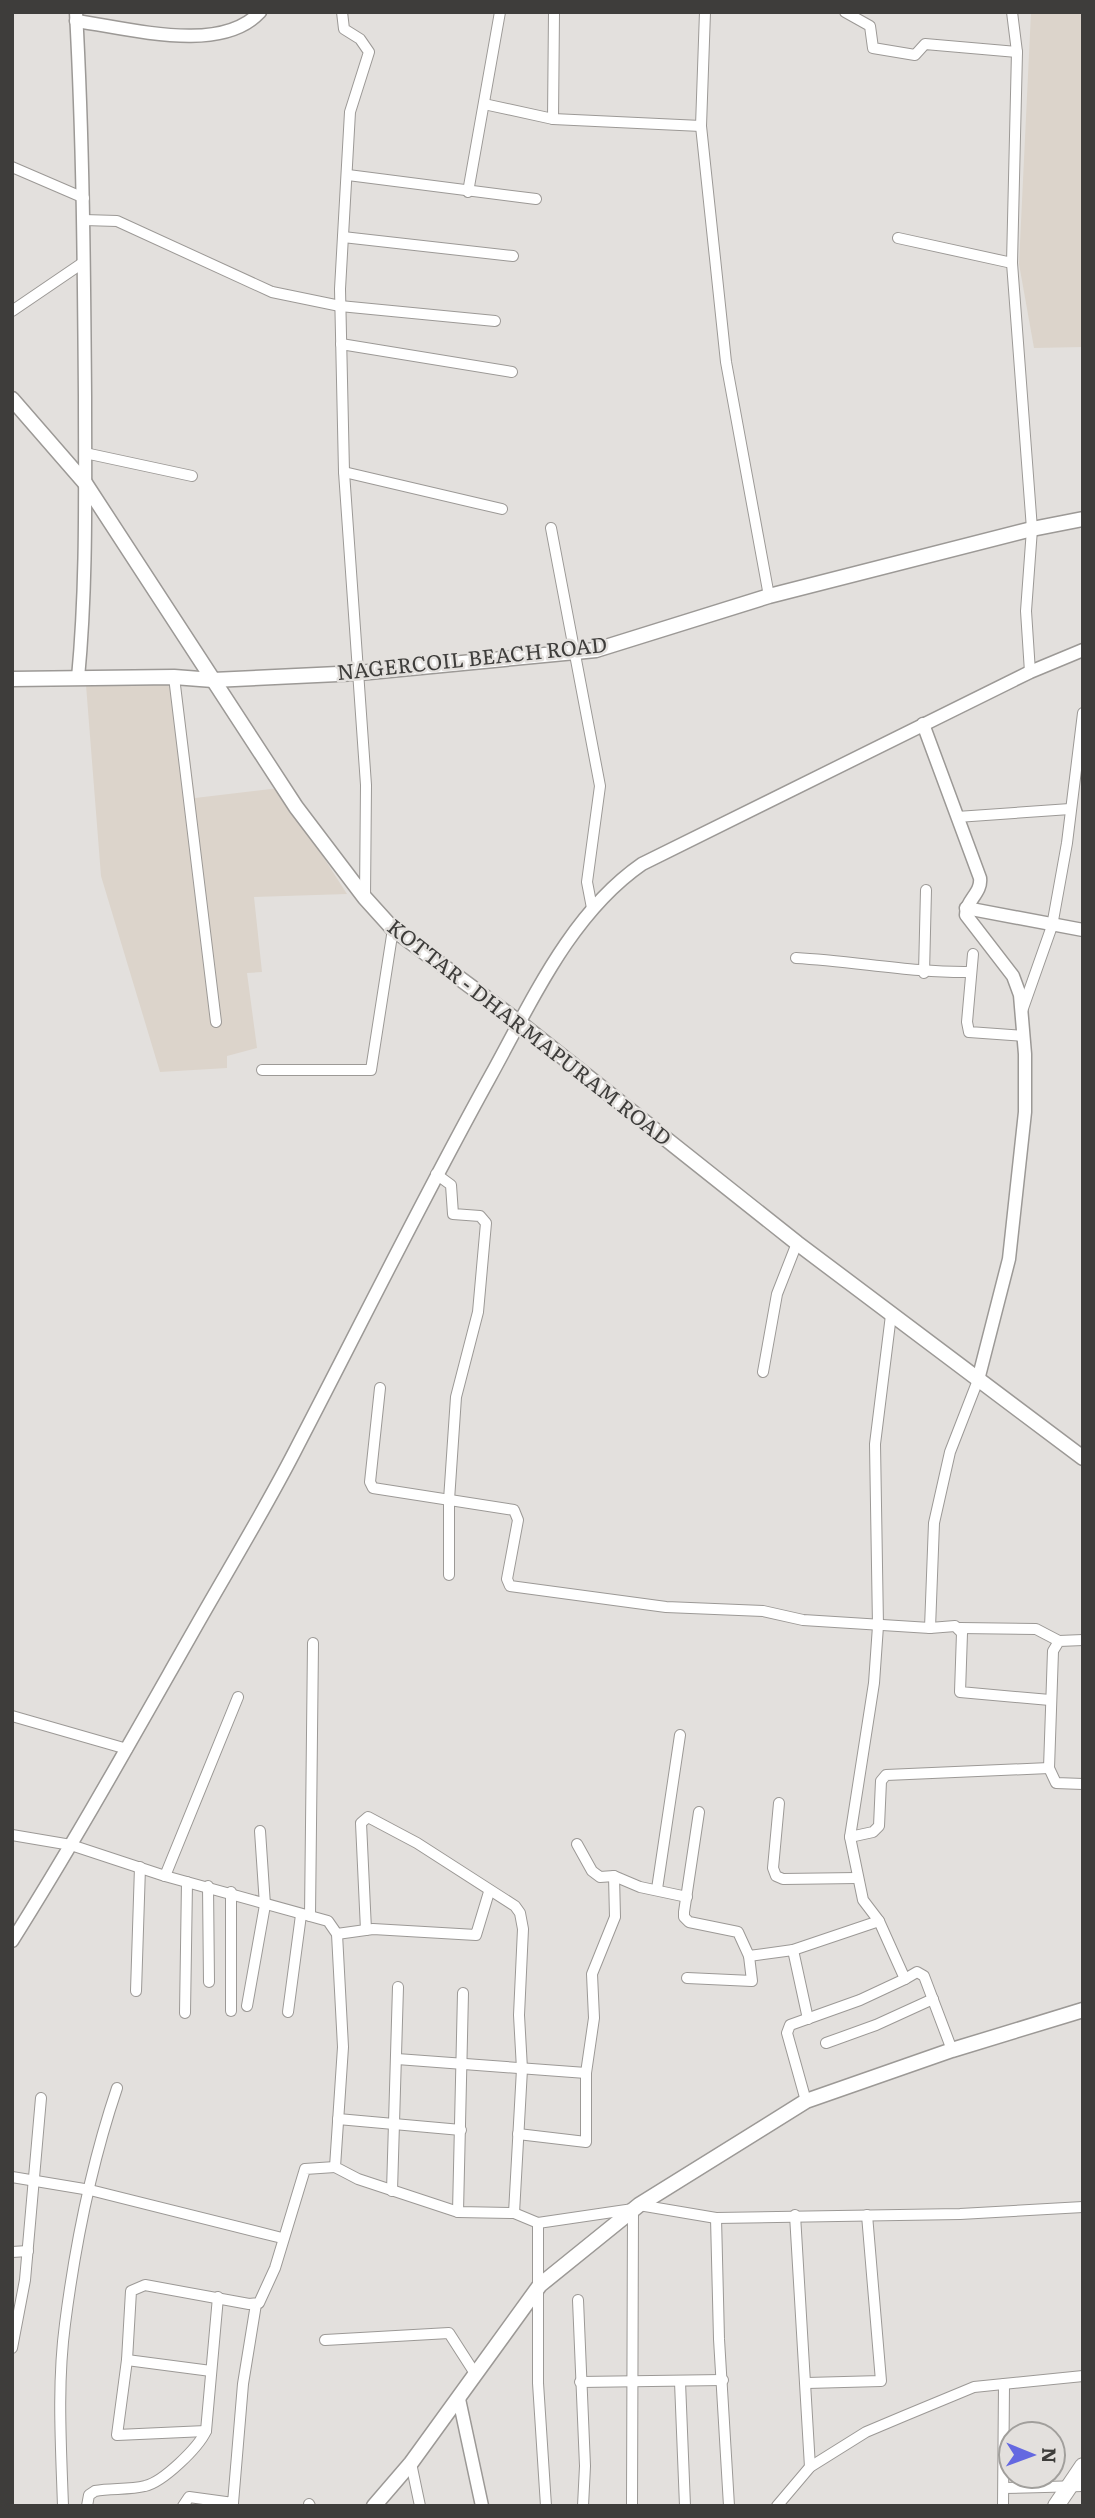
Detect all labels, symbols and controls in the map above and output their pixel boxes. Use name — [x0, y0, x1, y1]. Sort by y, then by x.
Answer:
street label: NAGERCOIL BEACH ROAD — [335, 627, 608, 686]
street label: KOTTAR - DHARMAPURAM ROAD — [382, 910, 679, 1152]
north arrow — [997, 2420, 1067, 2490]
text: N — [1036, 2447, 1064, 2464]

